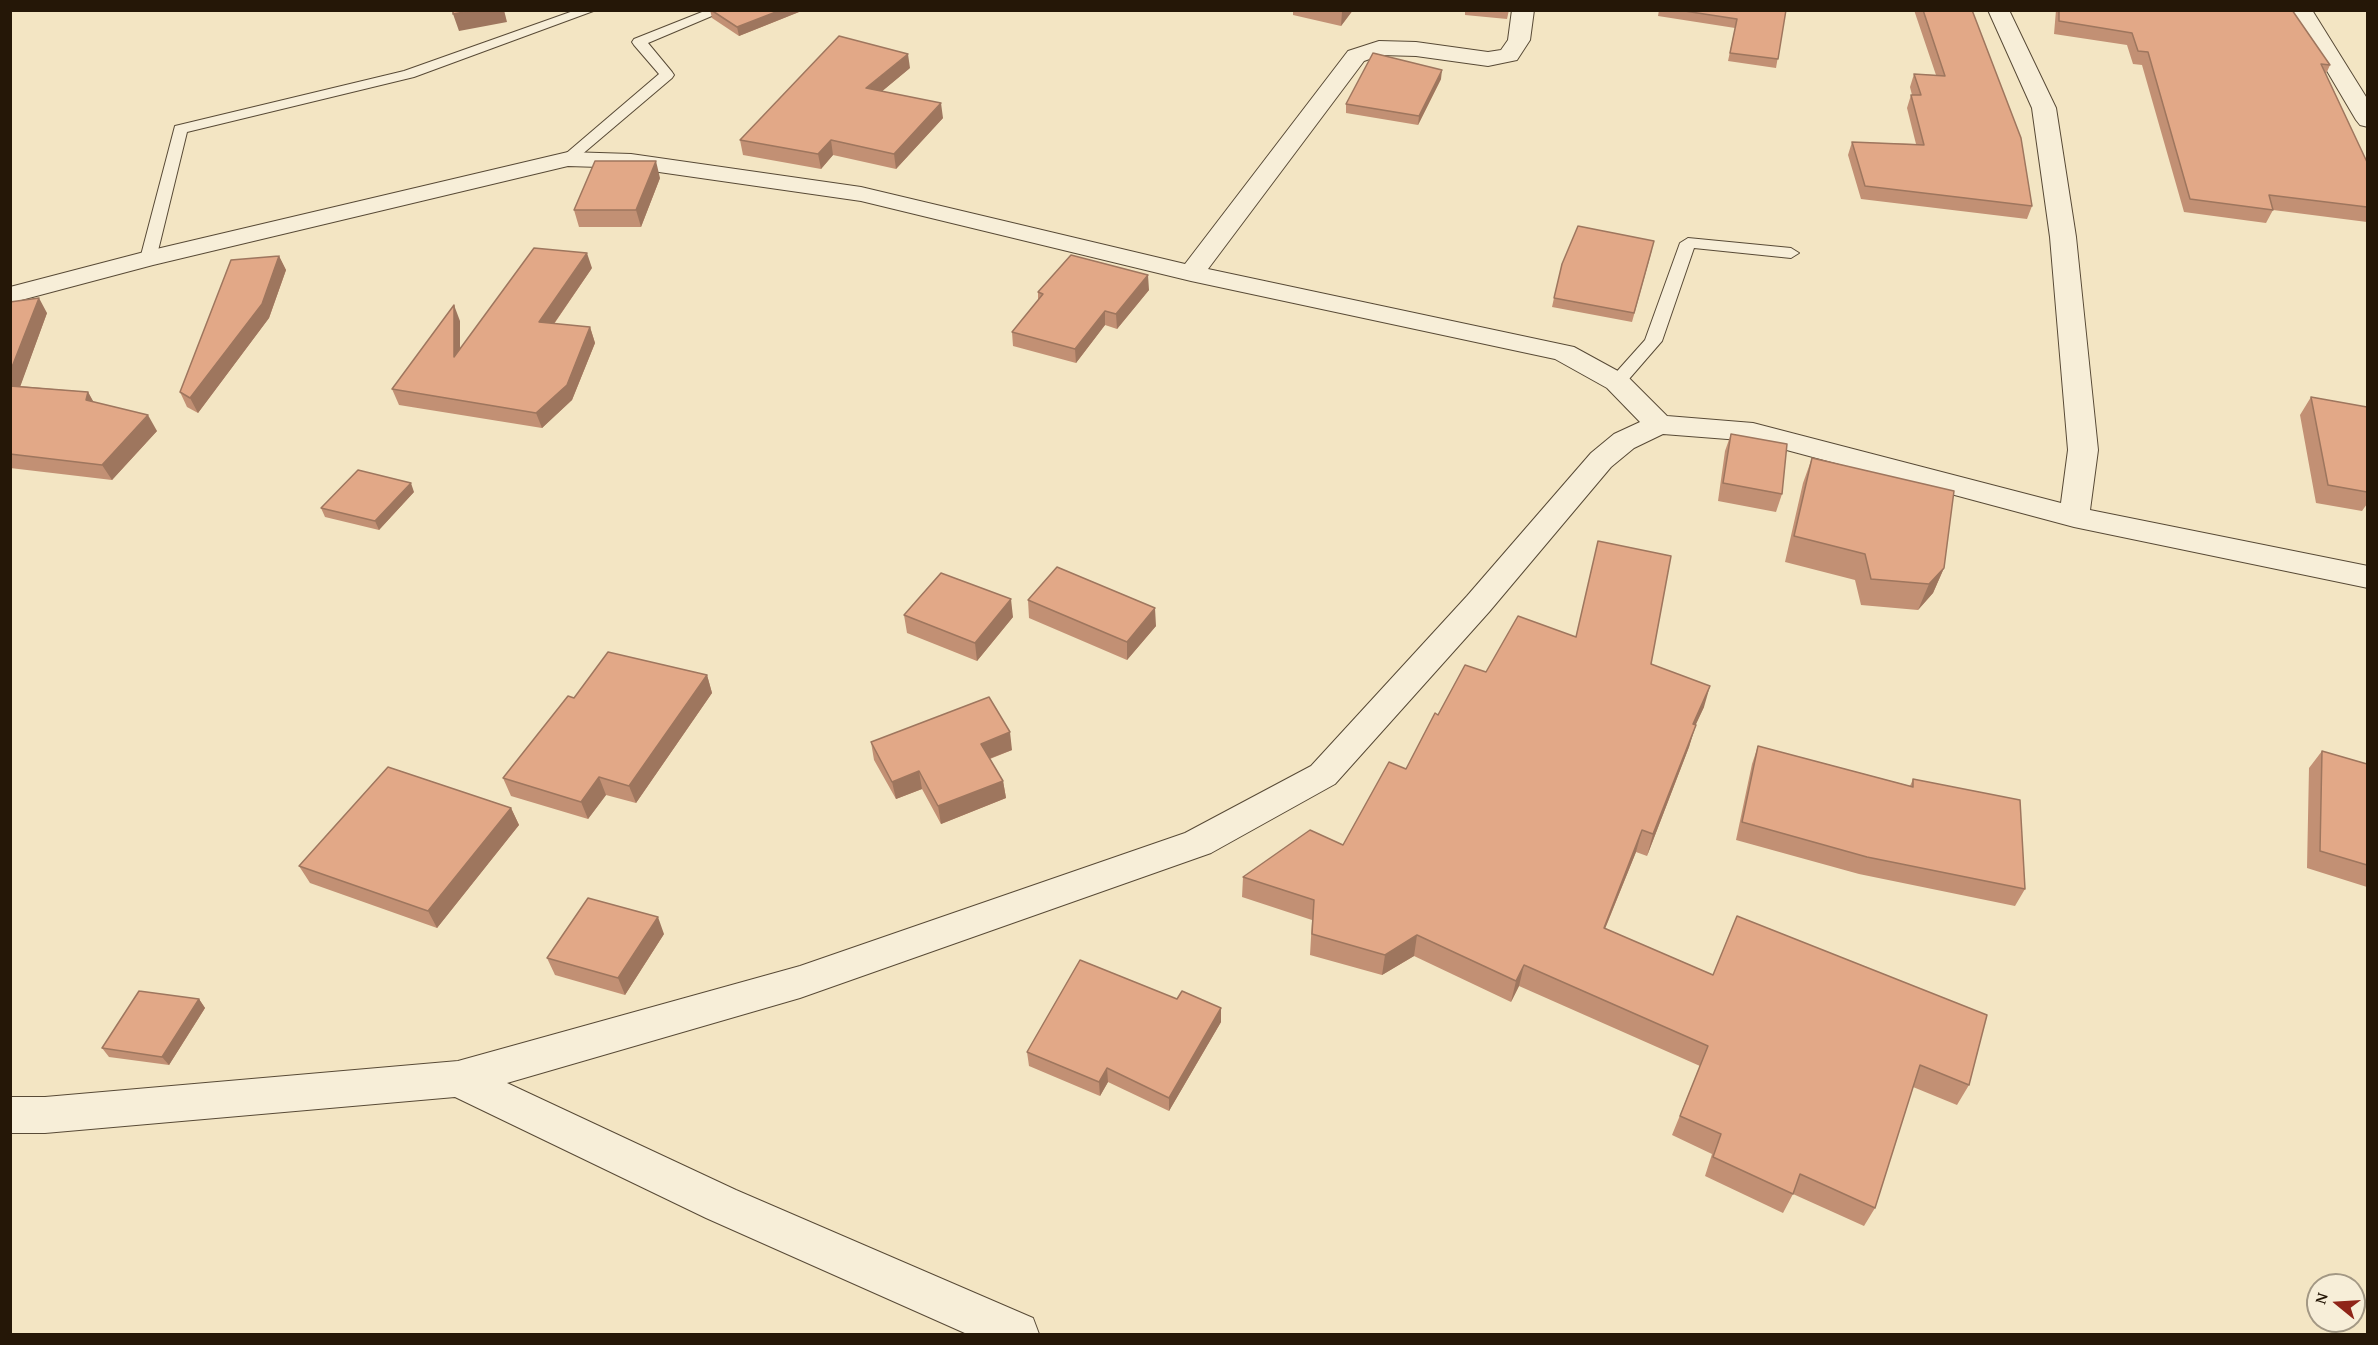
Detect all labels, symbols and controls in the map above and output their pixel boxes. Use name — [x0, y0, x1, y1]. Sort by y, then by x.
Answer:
north arrow — [2306, 1273, 2366, 1333]
text: N — [2308, 1289, 2334, 1307]

